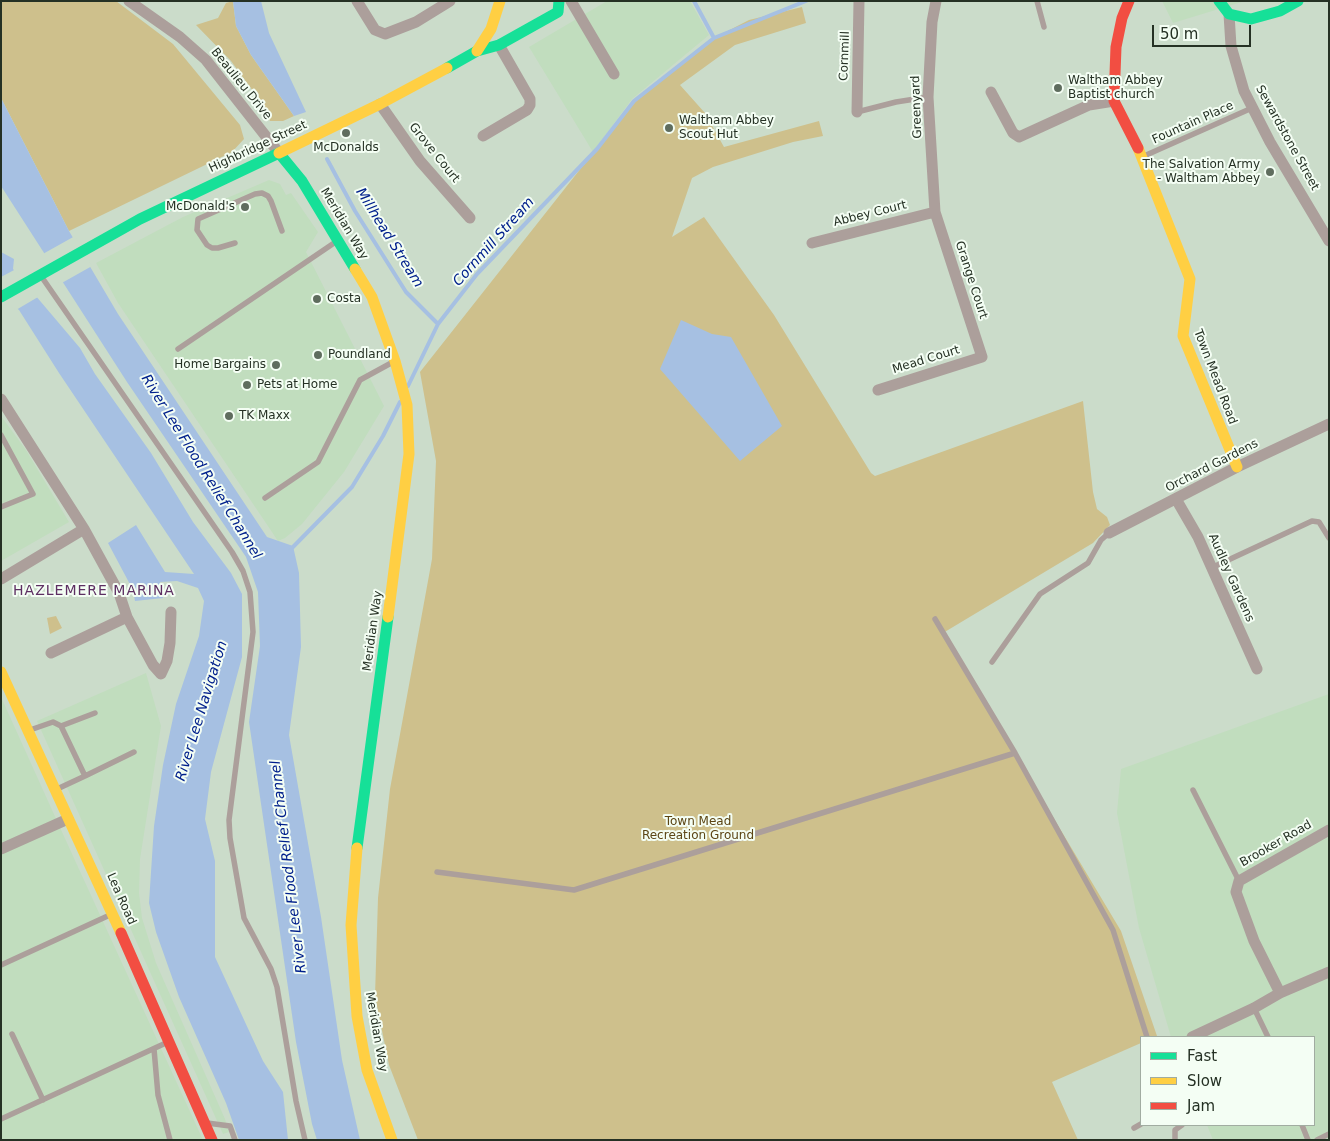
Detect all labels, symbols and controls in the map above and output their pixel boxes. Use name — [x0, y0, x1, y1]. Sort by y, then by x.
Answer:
scale bar — [1155, 15, 1254, 47]
text: 50 m — [1160, 25, 1198, 43]
street label: Cornmill — [837, 31, 853, 81]
street label: Beaulieu Drive — [208, 45, 274, 123]
place label: Waltham Abbey Baptist church — [1068, 74, 1163, 102]
street label: Greenyard — [909, 75, 925, 139]
marker: Waltham Abbey Baptist church — [1052, 82, 1064, 94]
street label: Sewardstone Street — [1252, 83, 1322, 193]
street label: Fountain Place — [1150, 99, 1236, 147]
place label: Waltham Abbey Scout Hut — [679, 114, 774, 142]
street label: Highbridge Street — [207, 118, 309, 176]
street label: Grove Court — [406, 120, 462, 186]
marker: Waltham Abbey Scout Hut — [663, 122, 675, 134]
marker: McDonalds — [340, 127, 352, 139]
place label: McDonalds — [313, 141, 379, 155]
place label: The Salvation Army - Waltham Abbey — [1143, 158, 1260, 186]
marker: The Salvation Army - Waltham Abbey — [1264, 166, 1276, 178]
street label: Meridian Way — [317, 185, 371, 263]
water label: Millhead Stream — [352, 185, 426, 291]
water label: Cornmill Stream — [450, 194, 538, 290]
street label: Abbey Court — [832, 198, 908, 230]
place label: McDonald's — [166, 200, 235, 214]
marker: McDonald's — [239, 201, 251, 213]
street label: Grange Court — [952, 239, 990, 321]
place label: Costa — [327, 292, 361, 306]
marker: Costa — [311, 293, 323, 305]
street label: Town Mead Road — [1190, 328, 1240, 426]
street label: Mead Court — [891, 343, 961, 377]
place label: Poundland — [328, 348, 391, 362]
marker: Poundland — [312, 349, 324, 361]
place label: Home Bargains — [174, 358, 266, 372]
marker: Home Bargains — [270, 359, 282, 371]
water label: River Lee Flood Relief Channel — [137, 372, 265, 562]
place label: Pets at Home — [257, 378, 337, 392]
marker: Pets at Home — [241, 379, 253, 391]
place label: TK Maxx — [239, 409, 290, 423]
marker: TK Maxx — [223, 410, 235, 422]
street label: Orchard Gardens — [1163, 436, 1261, 496]
street label: Audley Gardens — [1205, 532, 1257, 624]
district label: HAZLEMERE MARINA — [11, 583, 177, 599]
street label: Meridian Way — [360, 590, 386, 672]
water label: River Lee Navigation — [173, 639, 231, 783]
water label: River Lee Flood Relief Channel — [268, 760, 310, 974]
park label: Town Mead Recreation Ground — [642, 815, 754, 843]
street label: Brooker Road — [1238, 818, 1314, 870]
street label: Lea Road — [103, 871, 139, 927]
street label: Meridian Way — [362, 991, 390, 1073]
legend — [1140, 1036, 1315, 1126]
text: Fast — [1187, 1047, 1217, 1065]
text: Slow — [1187, 1072, 1222, 1090]
text: Jam — [1187, 1097, 1215, 1115]

